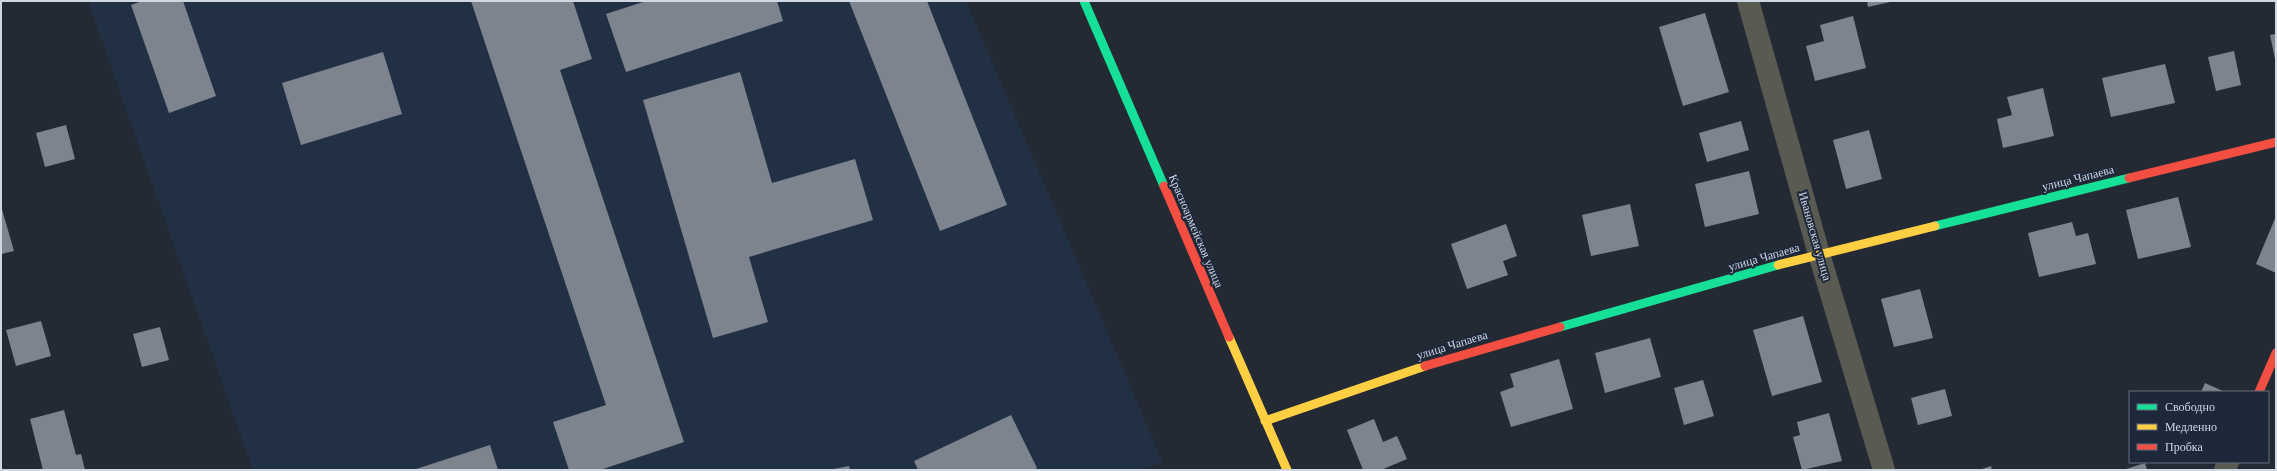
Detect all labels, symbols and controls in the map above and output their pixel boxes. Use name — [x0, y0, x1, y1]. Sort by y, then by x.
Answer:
street label: улица Чапаева — [2041, 162, 2116, 194]
street label: Красноармейская улица — [1166, 172, 1227, 291]
street label: Ивановская улица — [1796, 190, 1835, 283]
street label: улица Чапаева — [1727, 240, 1802, 274]
street label: улица Чапаева — [1415, 327, 1490, 362]
legend — [2129, 391, 2269, 463]
text: Свободно — [2165, 400, 2215, 414]
text: Медленно — [2165, 420, 2217, 434]
text: Пробка — [2165, 440, 2203, 454]

